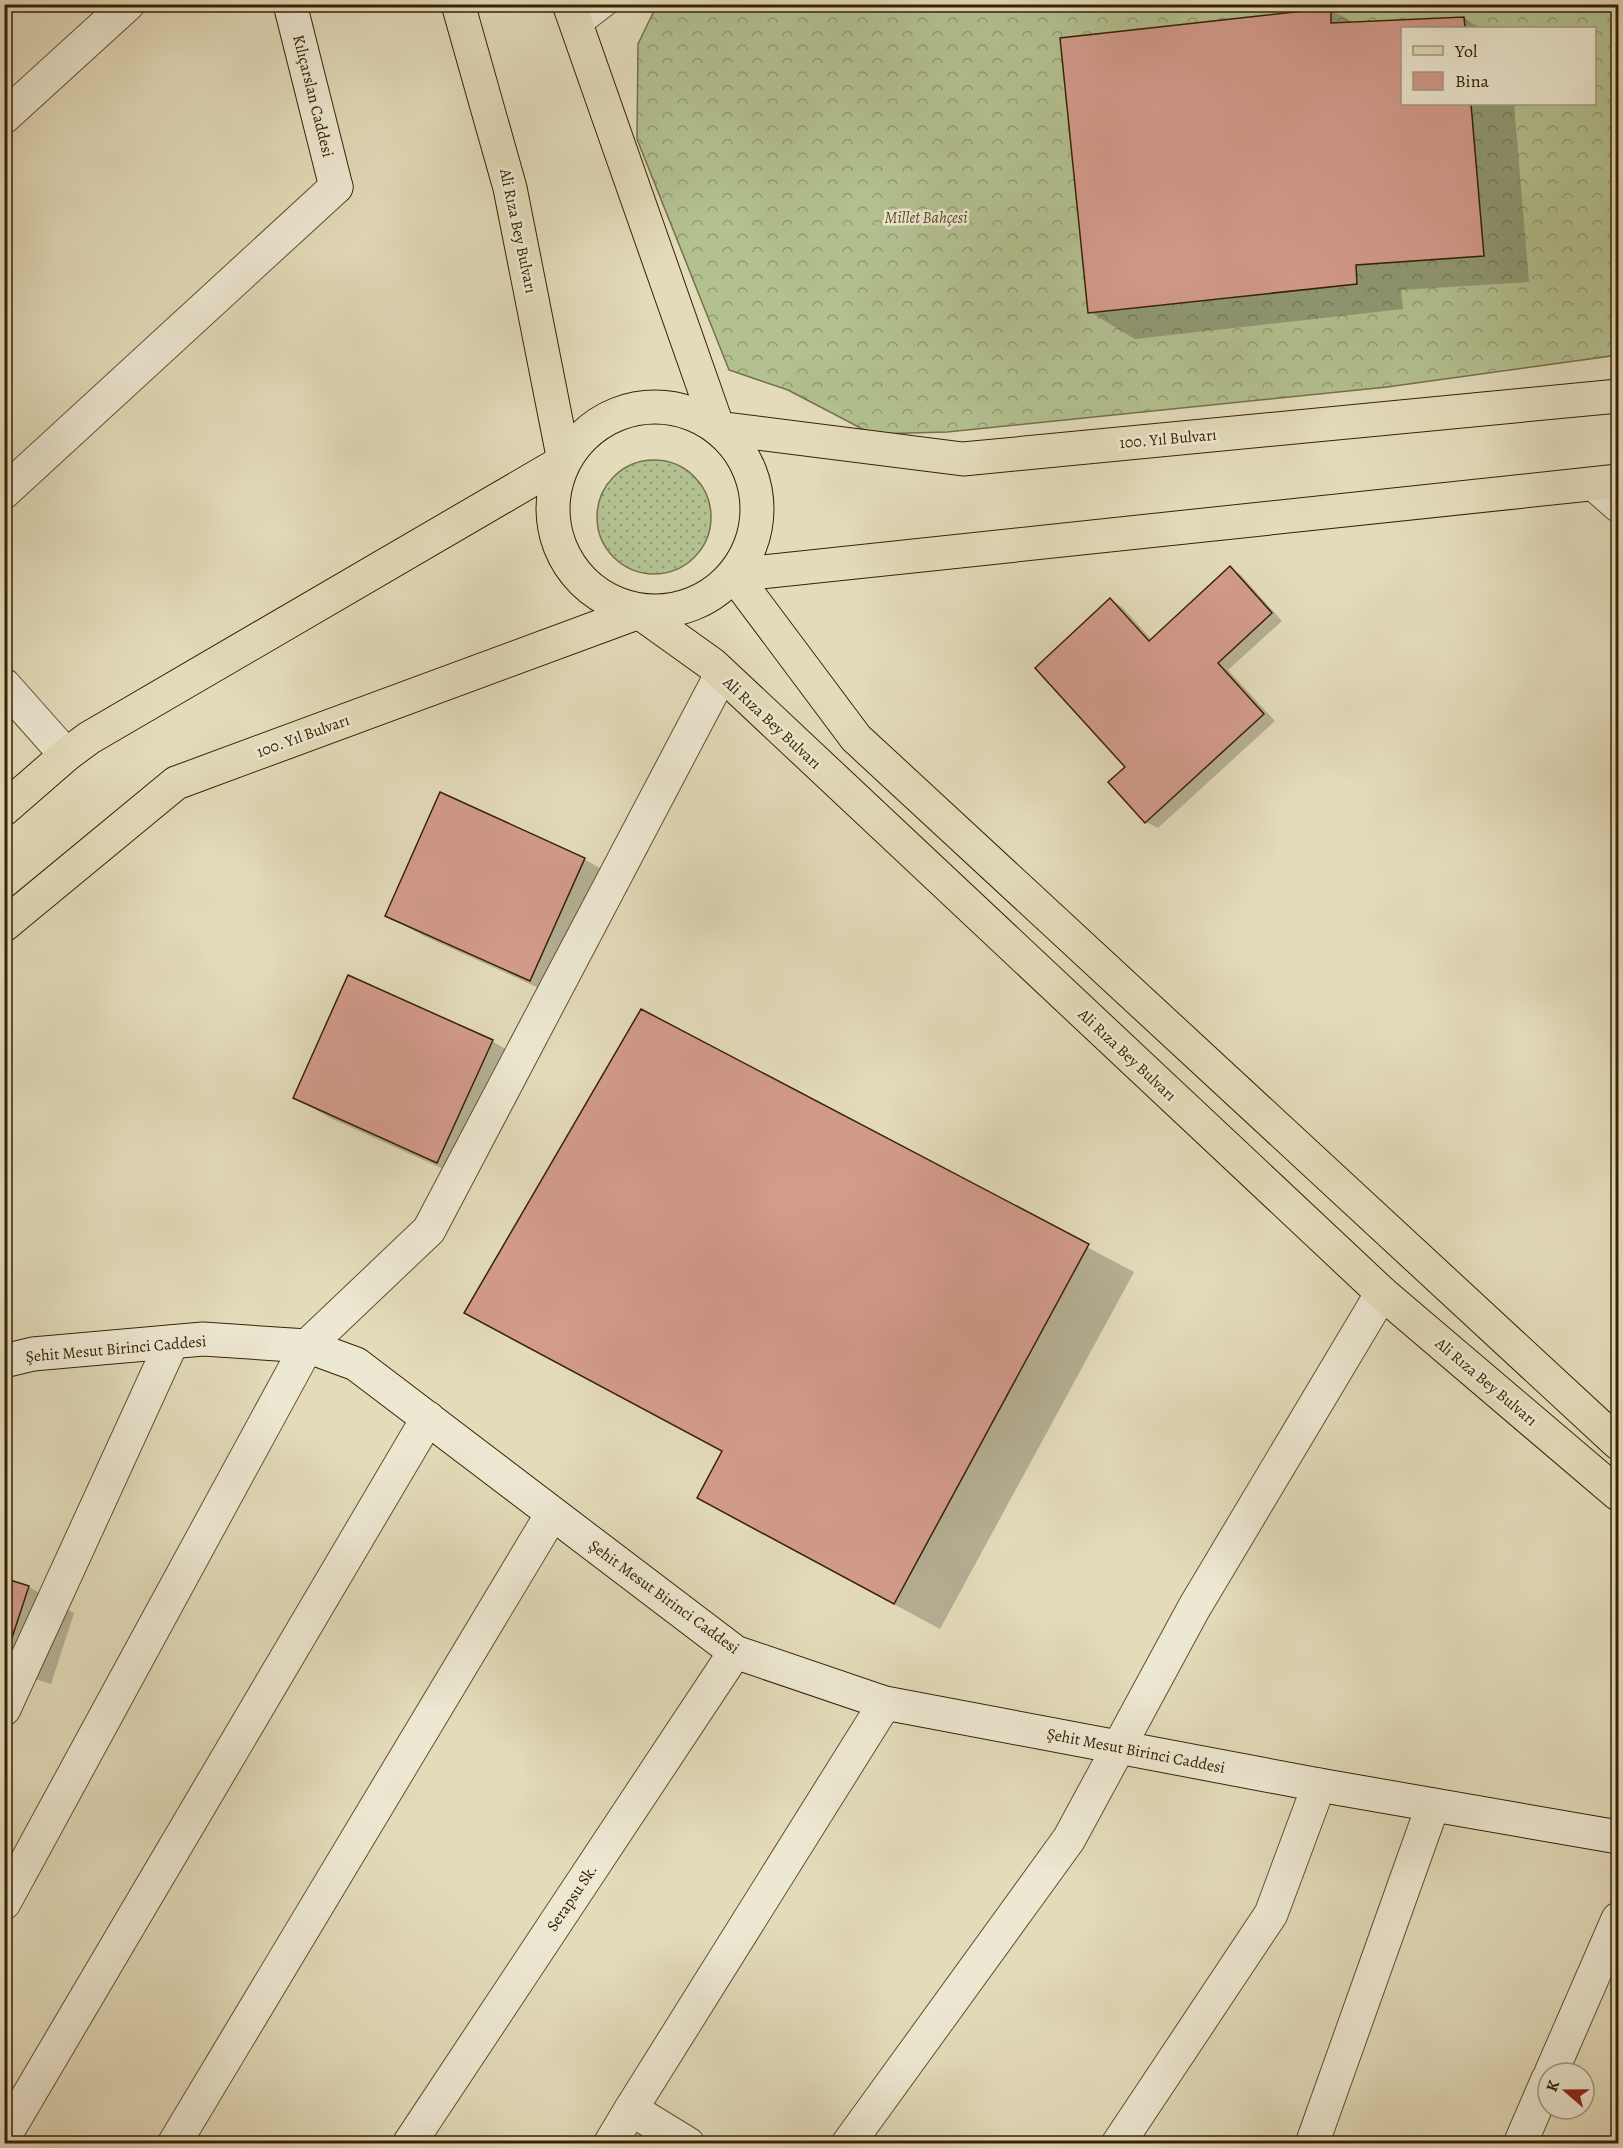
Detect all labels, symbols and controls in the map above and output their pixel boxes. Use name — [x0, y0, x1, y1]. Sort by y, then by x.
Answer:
legend — [1401, 27, 1596, 105]
street label: Kılıçarslan Caddesi — [287, 32, 339, 160]
text: Yol — [1454, 39, 1478, 63]
text: Bina — [1455, 69, 1490, 93]
street label: Ali Rıza Bey Bulvarı — [494, 166, 542, 295]
park label: Millet Bahçesi — [885, 207, 967, 229]
street label: 100. Yıl Bulvarı — [1118, 424, 1218, 454]
street label: Ali Rıza Bey Bulvarı — [717, 671, 826, 774]
street label: 100. Yıl Bulvarı — [253, 709, 353, 763]
street label: Ali Rıza Bey Bulvarı — [1072, 1003, 1181, 1106]
street label: Şehit Mesut Birinci Caddesi — [25, 1330, 207, 1368]
street label: Ali Rıza Bey Bulvarı — [1430, 1332, 1542, 1431]
street label: Şehit Mesut Birinci Caddesi — [584, 1535, 744, 1659]
street label: Şehit Mesut Birinci Caddesi — [1045, 1723, 1227, 1779]
street label: Serapsu Sk. — [541, 1860, 603, 1936]
north arrow — [1536, 2061, 1596, 2121]
text: K — [1541, 2077, 1565, 2095]

